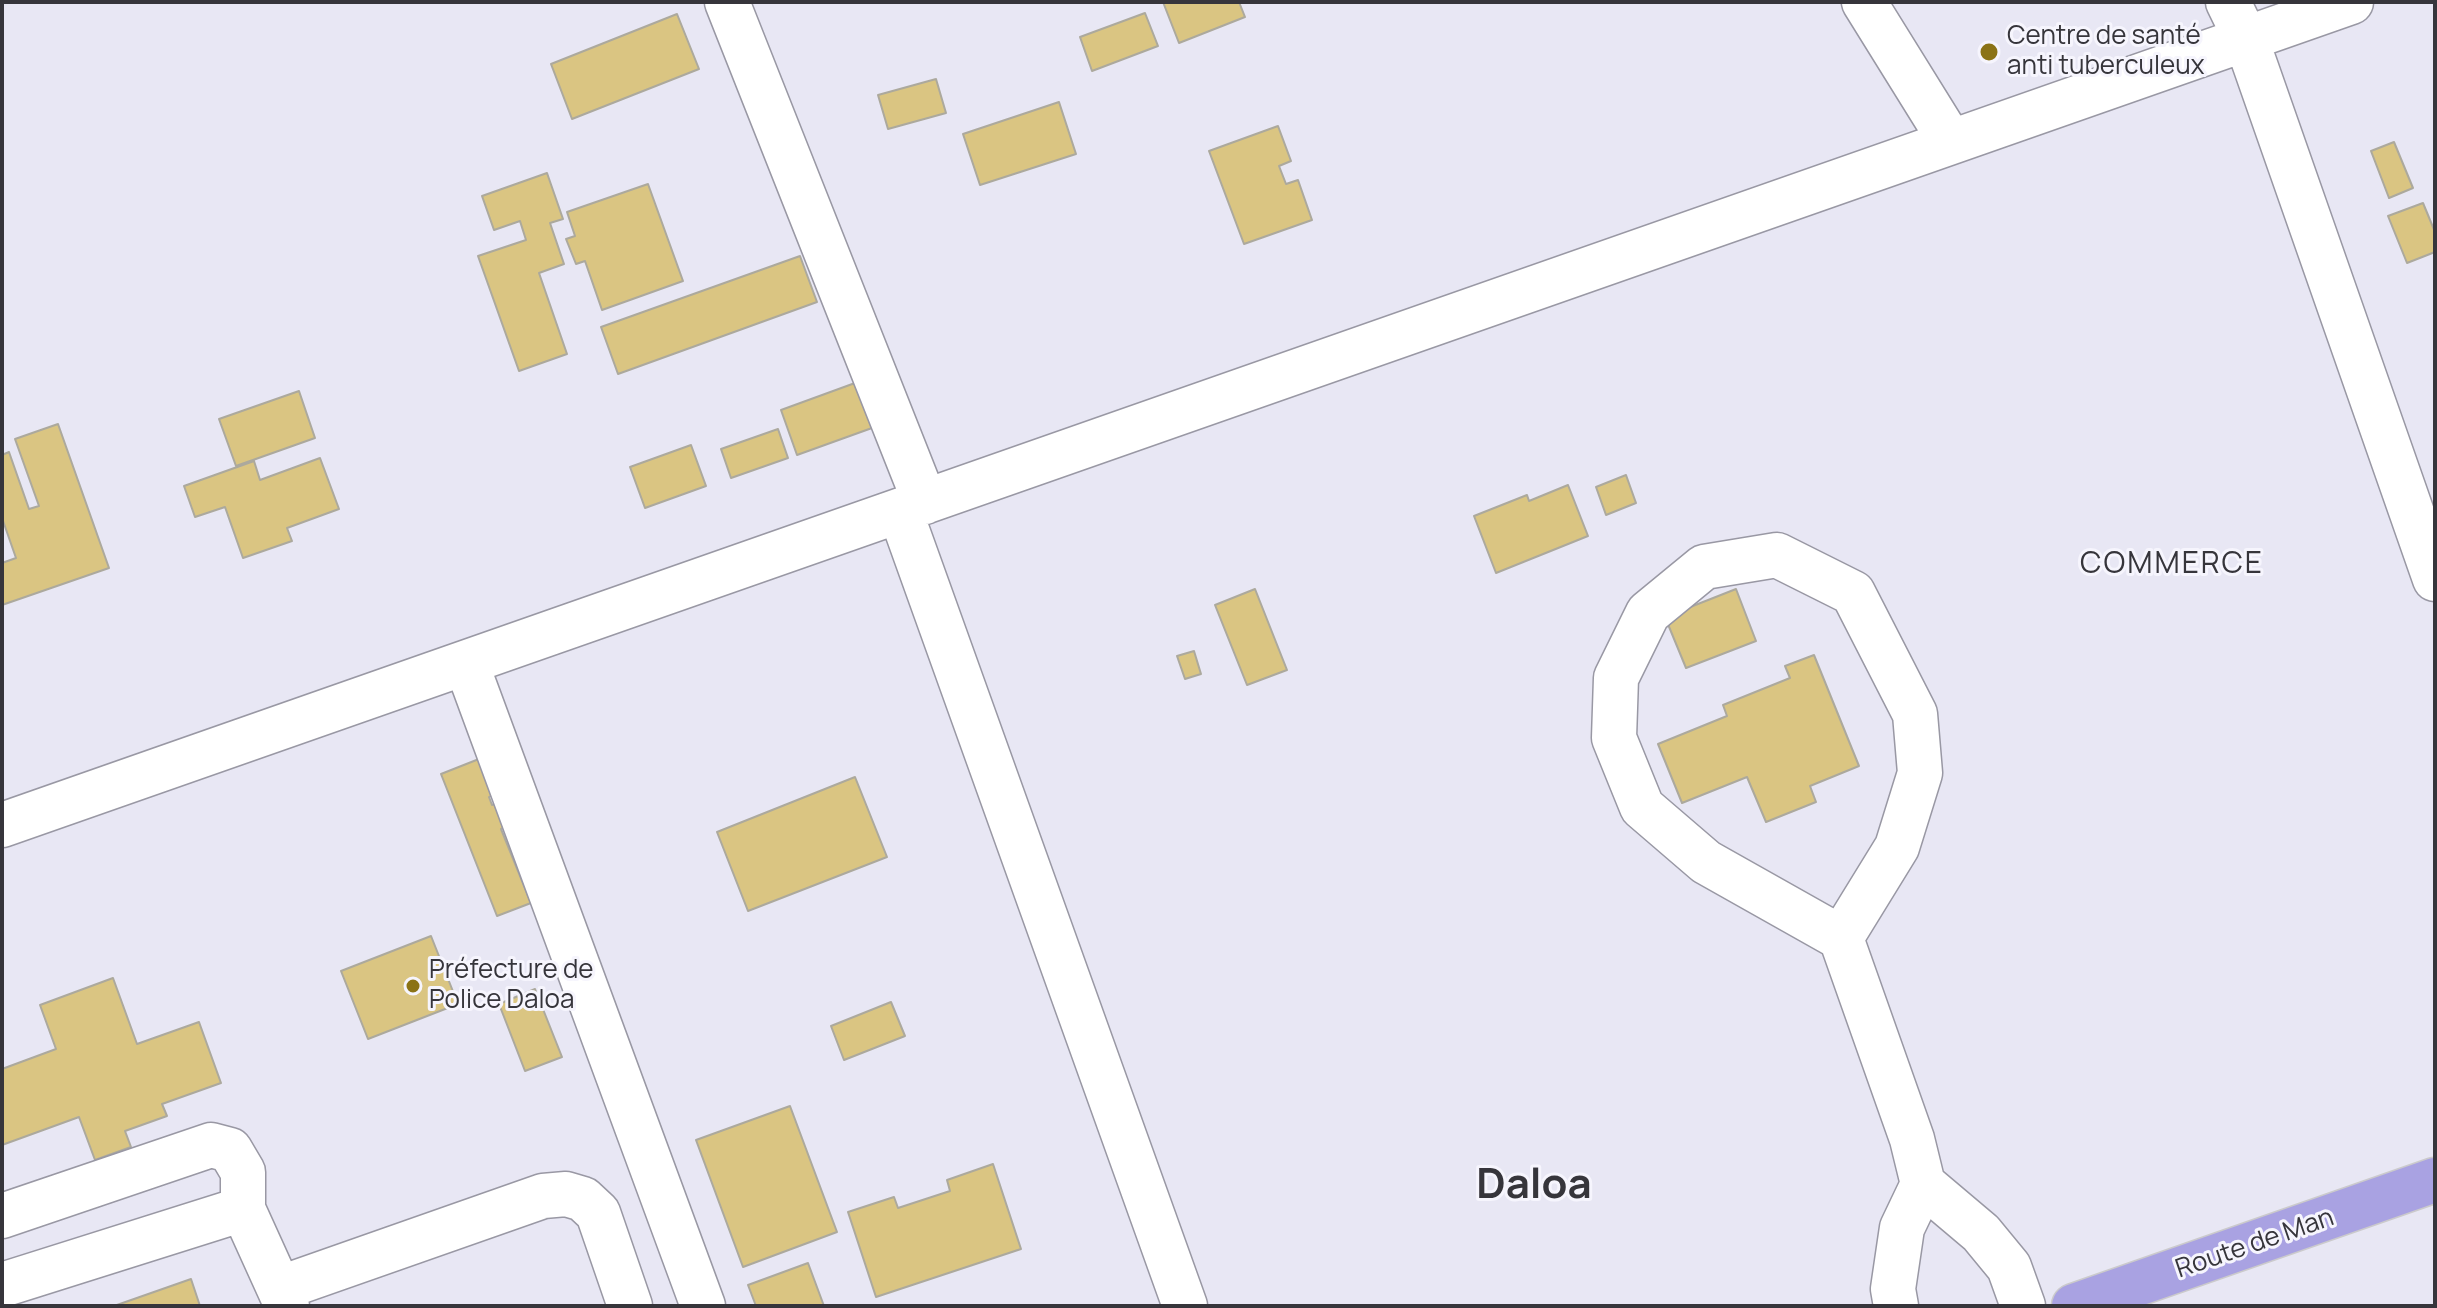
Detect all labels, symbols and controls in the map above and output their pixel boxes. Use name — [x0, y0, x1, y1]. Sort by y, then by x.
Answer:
place label: Centre de santé anti tuberculeux — [2007, 21, 2204, 82]
marker: Centre de santé anti tuberculeux — [1978, 41, 2000, 63]
district label: COMMERCE — [2080, 547, 2264, 583]
place label: Préfecture de Police Daloa — [429, 955, 594, 1016]
marker: Préfecture de Police Daloa — [404, 977, 422, 995]
district label: Daloa — [1476, 1161, 1592, 1211]
street label: Route de Man — [2172, 1202, 2338, 1286]

